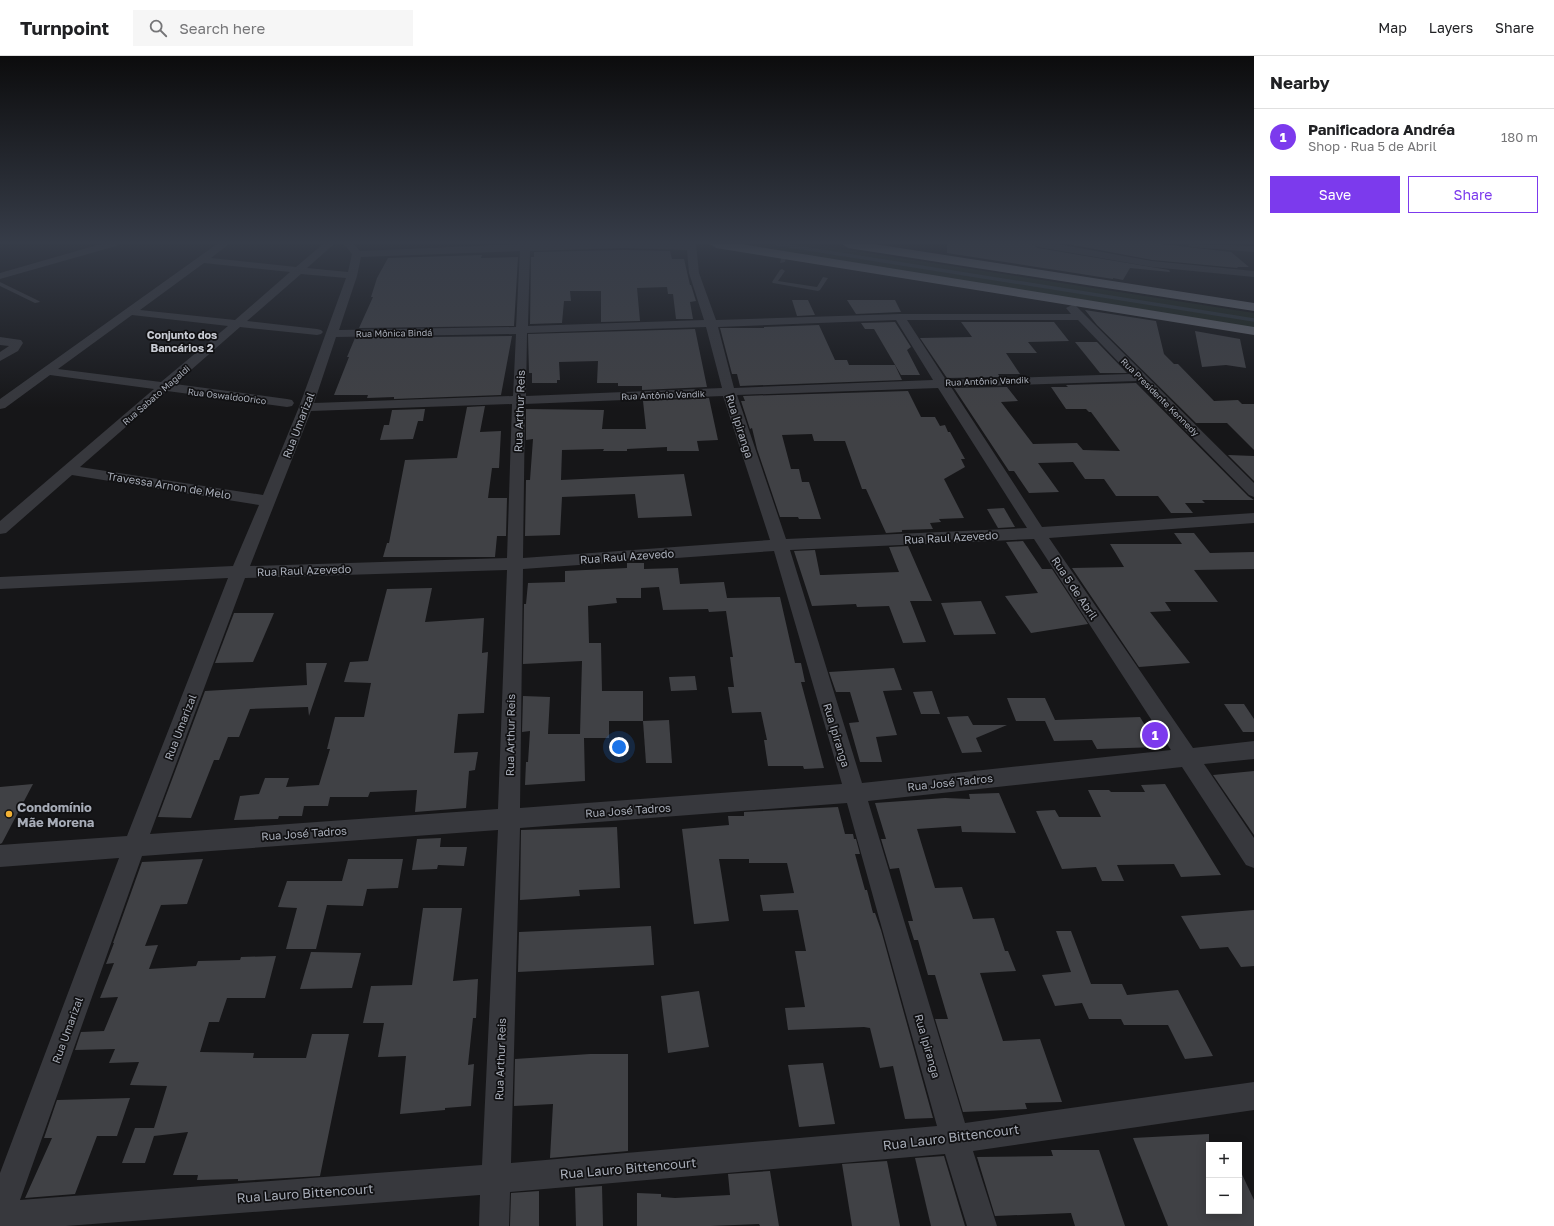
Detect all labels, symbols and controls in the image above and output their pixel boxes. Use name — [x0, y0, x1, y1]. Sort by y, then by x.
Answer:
search box — [133, 10, 413, 46]
text: Turnpoint — [20, 16, 109, 39]
icon: search — [147, 17, 169, 39]
text: Search here — [179, 19, 265, 37]
text: Map — [1378, 19, 1407, 36]
text: Layers — [1429, 19, 1473, 36]
text: Share — [1495, 19, 1534, 36]
text: Nearby — [1270, 72, 1330, 93]
text: Panificadora Andréa — [1308, 120, 1455, 138]
text: 1 — [1280, 129, 1286, 145]
text: 180 m — [1501, 129, 1538, 145]
text: Shop · Rua 5 de Abril — [1308, 138, 1437, 154]
button: Save — [1270, 176, 1400, 213]
button: Share — [1408, 176, 1538, 213]
street label: Rua Mônica Bindá — [356, 327, 432, 339]
district label: Conjunto dos Bancários 2 — [147, 328, 217, 354]
street label: Rua Presidente Kennedy — [1119, 356, 1201, 438]
street label: Rua Sabato Magaldi — [120, 363, 192, 427]
street label: Rua Arthur Reis — [511, 370, 527, 452]
street label: Rua Antônio Vandik — [945, 374, 1029, 388]
street label: Rua OswaldoOrico — [187, 386, 267, 406]
street label: Rua Antônio Vandik — [621, 388, 705, 402]
street label: Rua Umarizal — [279, 390, 317, 460]
street label: Rua Ipiranga — [724, 393, 756, 459]
street label: Travessa Arnon de Melo — [106, 469, 232, 501]
street label: Rua Raul Azevedo — [904, 528, 999, 546]
street label: Rua Raul Azevedo — [579, 546, 675, 566]
street label: Rua 5 de Abril — [1049, 554, 1101, 622]
street label: Rua Raul Azevedo — [257, 562, 352, 578]
street label: Rua Umarizal — [161, 692, 199, 762]
street label: Rua Arthur Reis — [503, 694, 517, 776]
street label: Rua Ipiranga — [821, 701, 853, 769]
pin: 1 — [1142, 720, 1168, 750]
your location — [609, 737, 629, 757]
street label: Rua José Tadros — [907, 771, 994, 793]
place label: Condomínio Mãe Morena — [17, 799, 95, 830]
street label: Rua José Tadros — [585, 801, 671, 819]
marker: Condomínio Mãe Morena — [4, 809, 14, 819]
street label: Rua José Tadros — [261, 824, 347, 842]
street label: Rua Umarizal — [49, 995, 85, 1065]
street label: Rua Ipiranga — [913, 1012, 943, 1080]
street label: Rua Arthur Reis — [492, 1018, 508, 1100]
street label: Rua Lauro Bittencourt — [882, 1121, 1020, 1153]
map controls — [1206, 1142, 1242, 1214]
button: + — [1206, 1142, 1242, 1178]
street label: Rua Lauro Bittencourt — [559, 1154, 697, 1182]
button: − — [1206, 1178, 1242, 1214]
street label: Rua Lauro Bittencourt — [236, 1180, 374, 1206]

